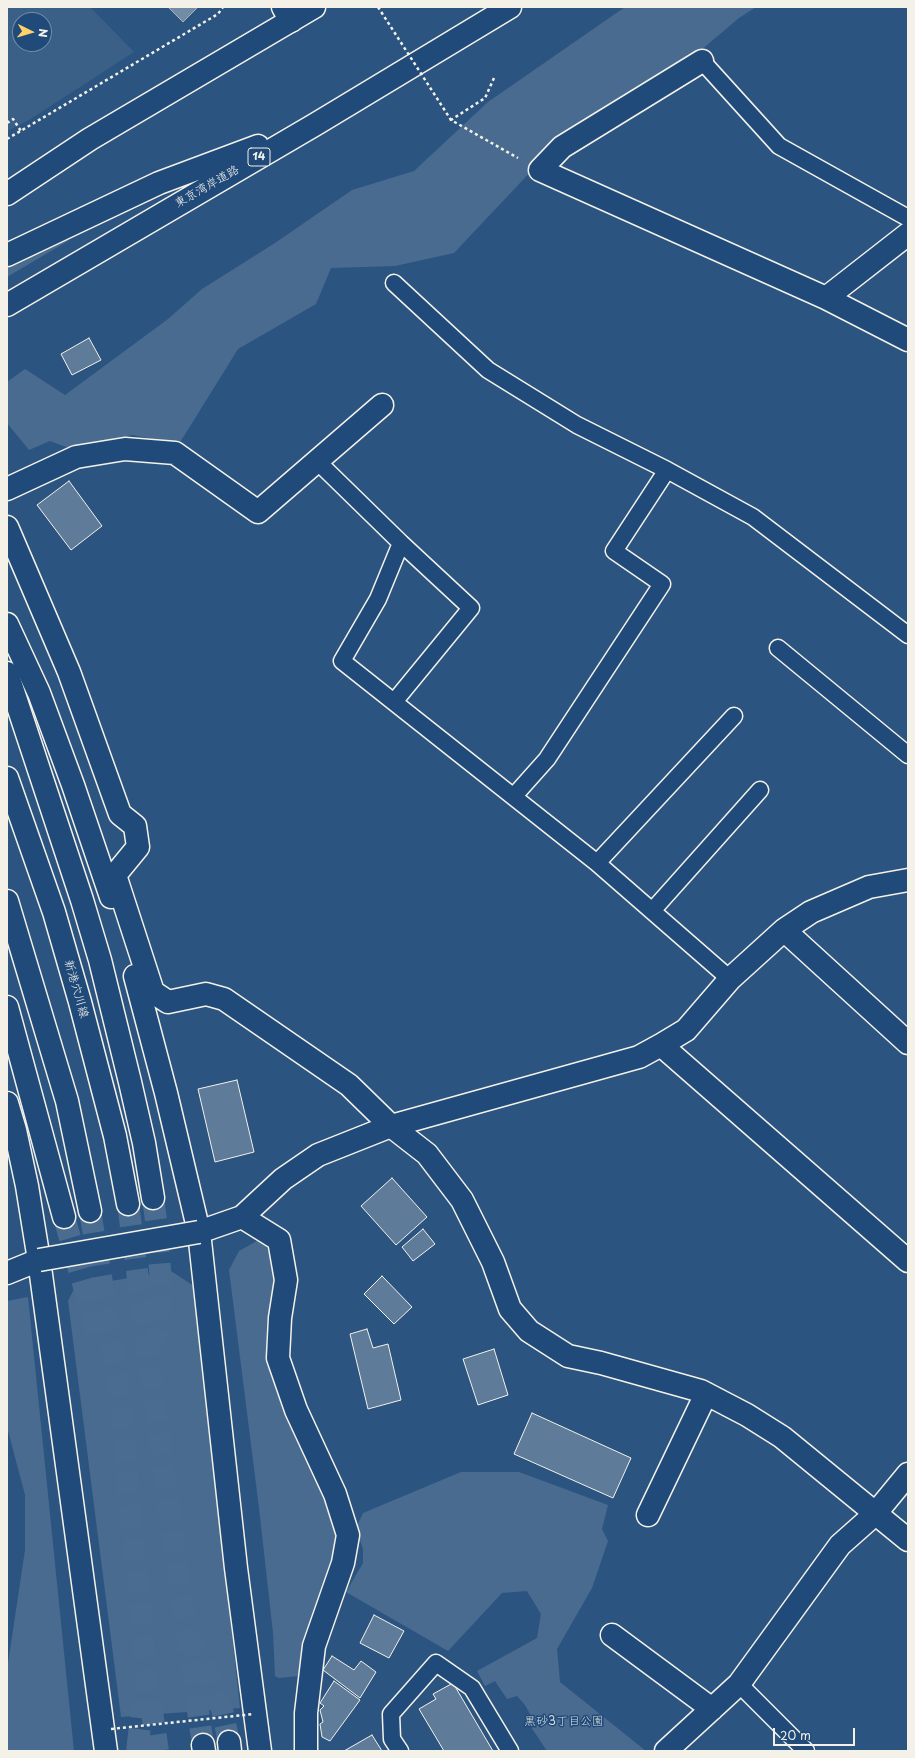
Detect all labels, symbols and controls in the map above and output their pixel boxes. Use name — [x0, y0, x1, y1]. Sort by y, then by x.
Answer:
north arrow — [12, 12, 52, 52]
text: N — [35, 28, 52, 38]
road number: 14 — [248, 148, 270, 166]
street label: 東京湾岸道路 — [172, 163, 242, 211]
street label: 新港穴川線 — [61, 958, 91, 1020]
park label: 黒砂3丁目公園 — [524, 1715, 604, 1729]
scale bar — [775, 1720, 857, 1746]
text: 20 m — [780, 1726, 811, 1744]

